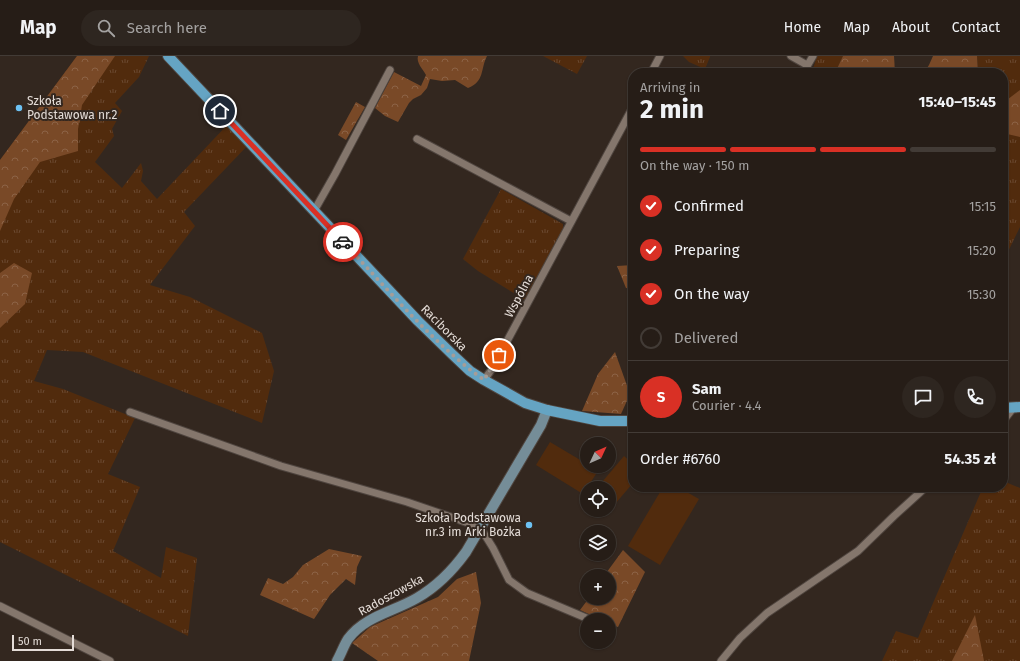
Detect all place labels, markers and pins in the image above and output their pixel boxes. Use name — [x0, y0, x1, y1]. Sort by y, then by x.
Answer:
place label: Szkoła Podstawowa nr.2 — [27, 94, 117, 122]
pin — [203, 94, 237, 128]
marker: Szkoła Podstawowa nr.2 — [14, 103, 24, 113]
pin — [482, 338, 516, 372]
place label: Szkoła Podstawowa nr.3 im Arki Bożka — [415, 511, 521, 539]
marker: Szkoła Podstawowa nr.3 im Arki Bożka — [524, 520, 534, 530]

